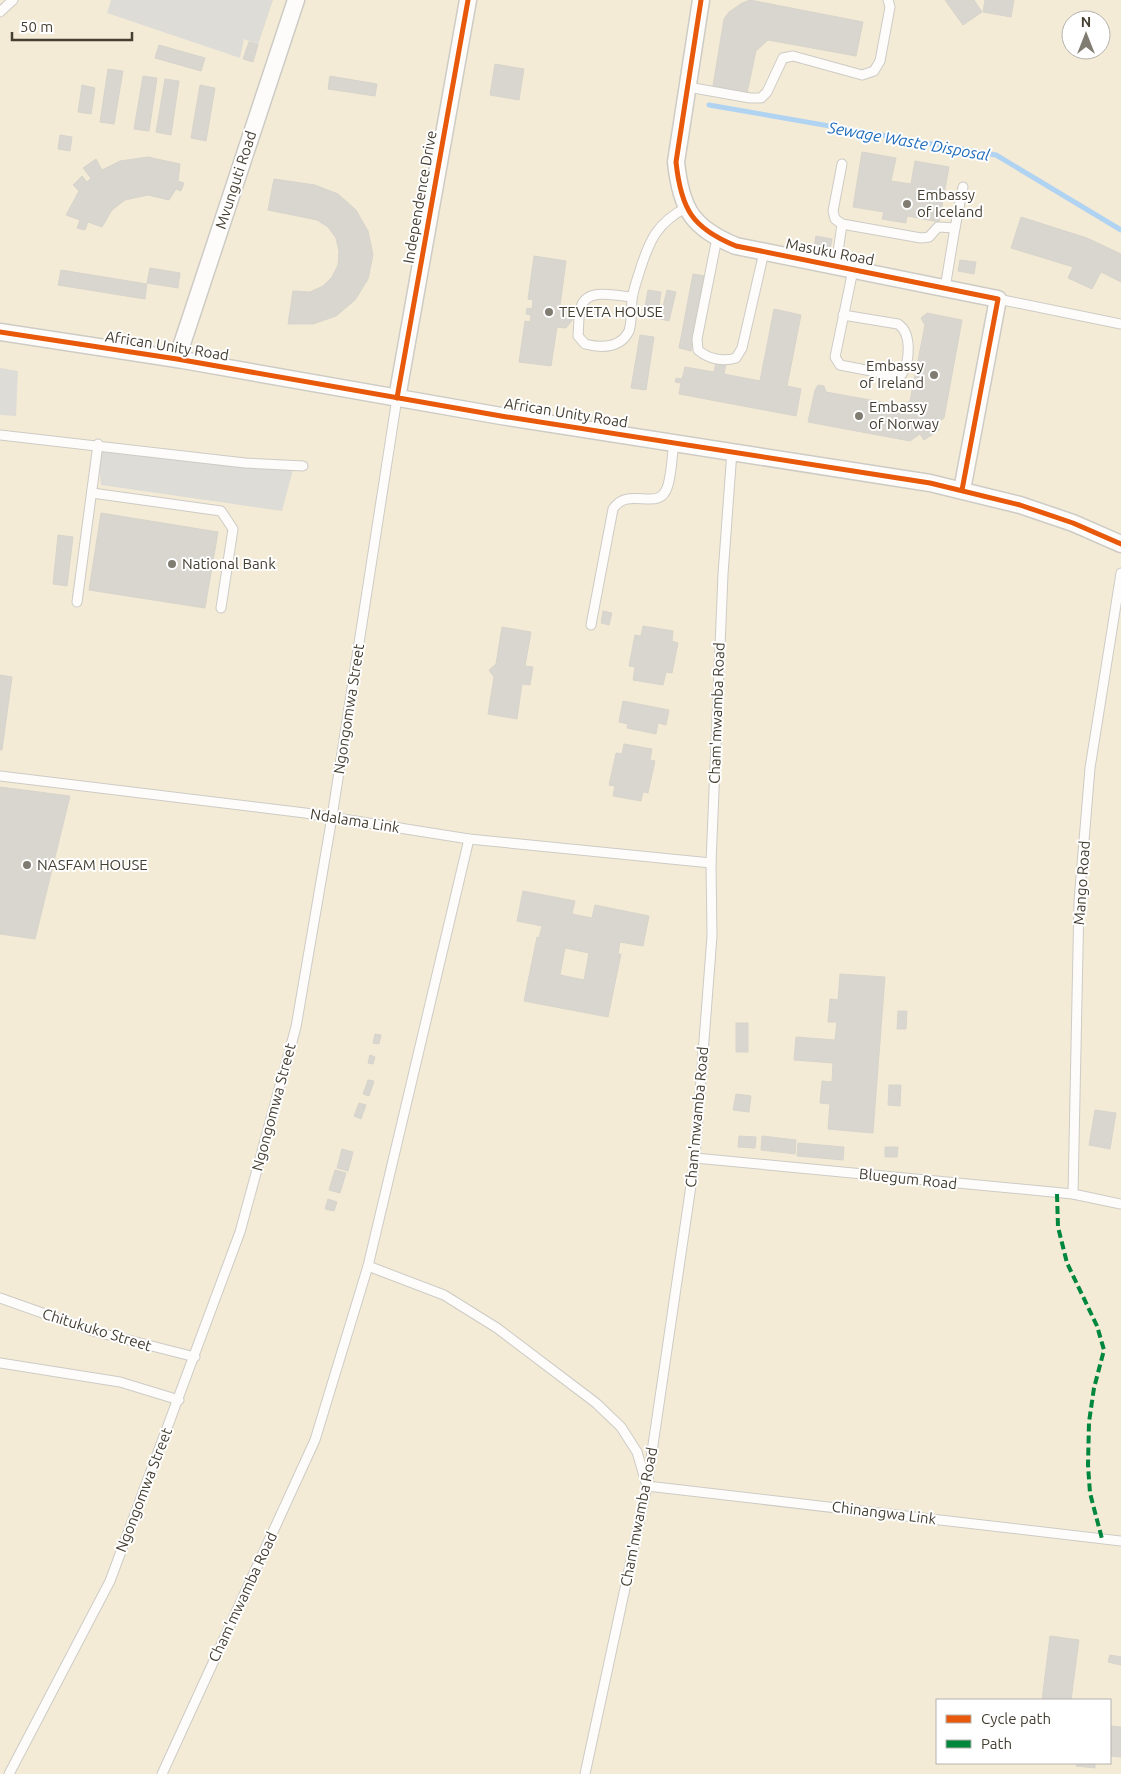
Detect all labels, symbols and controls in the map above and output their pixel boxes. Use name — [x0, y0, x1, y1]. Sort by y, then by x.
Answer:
scale bar — [12, 10, 132, 42]
north arrow — [1061, 10, 1111, 60]
text: N — [1081, 14, 1091, 30]
text: 50 m — [20, 18, 53, 35]
water label: Sewage Waste Disposal — [826, 118, 992, 164]
street label: Mvunguti Road — [212, 129, 259, 231]
street label: Independence Drive — [399, 129, 440, 265]
place label: Embassy of Iceland — [917, 186, 983, 220]
marker: Embassy of Iceland — [901, 198, 913, 210]
street label: Masuku Road — [784, 235, 876, 268]
place label: TEVETA HOUSE — [559, 303, 663, 320]
marker: TEVETA HOUSE — [543, 306, 555, 318]
street label: African Unity Road — [104, 327, 230, 364]
place label: Embassy of Ireland — [859, 357, 924, 391]
marker: Embassy of Ireland — [928, 369, 940, 381]
street label: African Unity Road — [503, 394, 629, 431]
place label: Embassy of Norway — [869, 398, 939, 432]
marker: Embassy of Norway — [853, 410, 865, 422]
place label: National Bank — [182, 555, 276, 572]
marker: National Bank — [166, 558, 178, 570]
street label: Ngongomwa Street — [330, 642, 367, 775]
street label: Cham'mwamba Road — [706, 642, 727, 784]
street label: Ndalama Link — [309, 805, 401, 836]
street label: Mango Road — [1070, 840, 1093, 926]
place label: NASFAM HOUSE — [37, 856, 148, 873]
marker: NASFAM HOUSE — [21, 859, 33, 871]
street label: Ngongomwa Street — [248, 1041, 299, 1173]
street label: Cham'mwamba Road — [682, 1046, 711, 1188]
street label: Bluegum Road — [858, 1165, 958, 1192]
street label: Chitukuko Street — [40, 1305, 154, 1354]
street label: Ngongomwa Street — [112, 1425, 175, 1554]
street label: Cham'mwamba Road — [617, 1446, 660, 1588]
street label: Chinangwa Link — [831, 1498, 938, 1527]
street label: Cham'mwamba Road — [205, 1529, 280, 1665]
legend — [936, 1699, 1111, 1764]
text: Cycle path — [981, 1710, 1051, 1727]
text: Path — [981, 1735, 1012, 1752]

